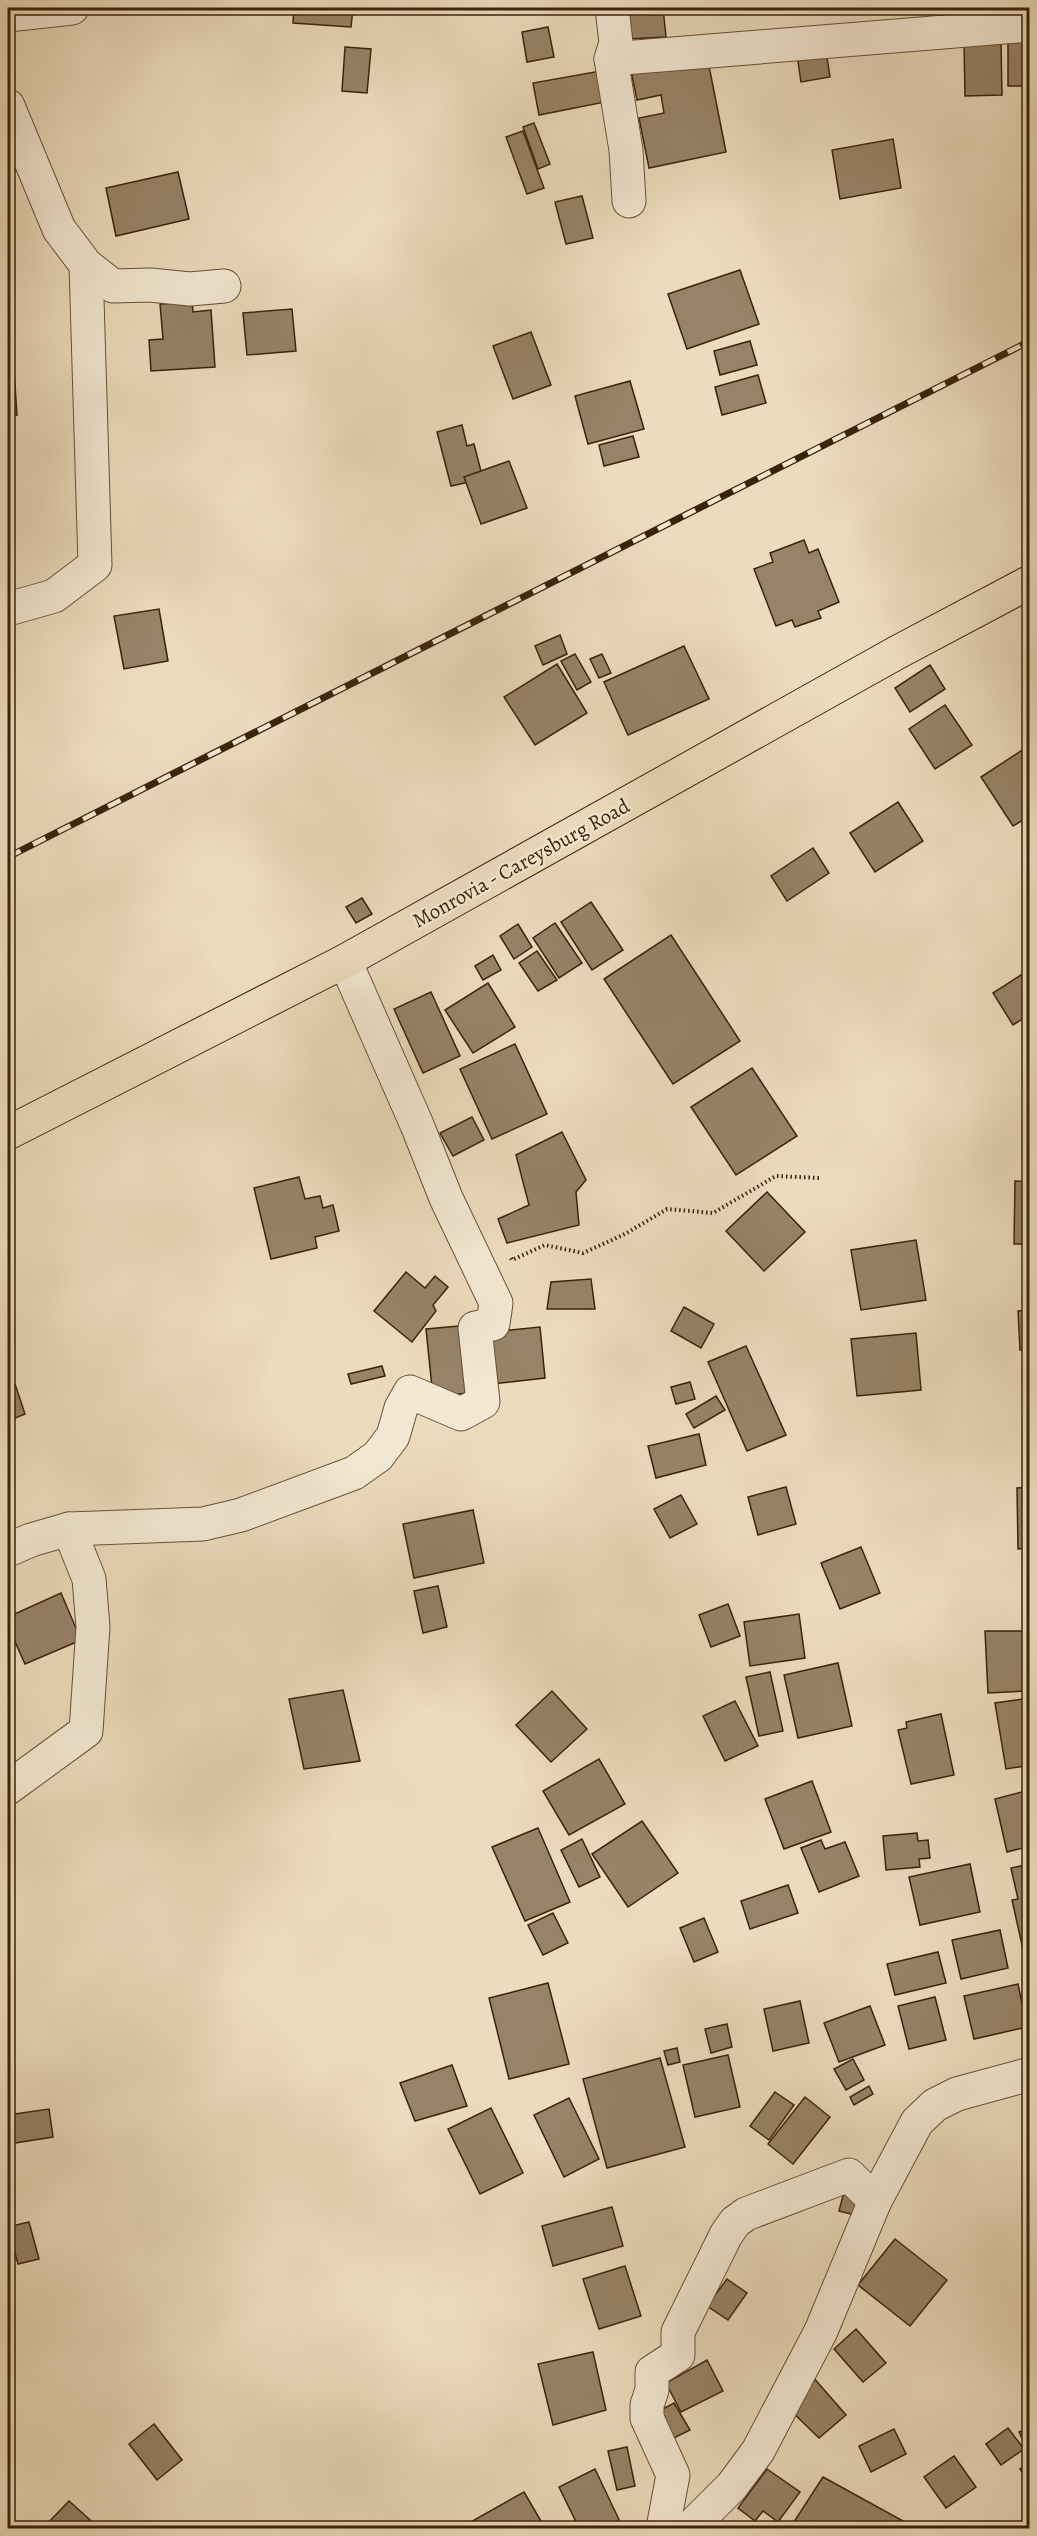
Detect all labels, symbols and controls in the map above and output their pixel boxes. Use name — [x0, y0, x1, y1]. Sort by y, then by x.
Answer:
street label: Monrovia - Careysburg Road — [407, 791, 635, 934]

